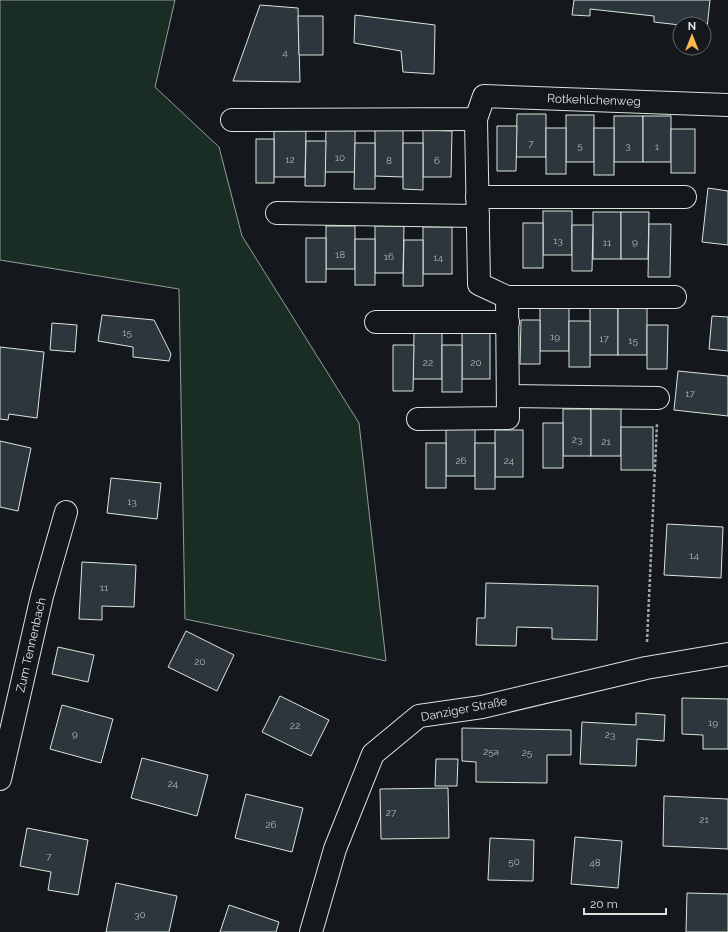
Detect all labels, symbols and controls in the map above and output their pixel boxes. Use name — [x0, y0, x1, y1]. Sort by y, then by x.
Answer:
north arrow — [672, 16, 712, 56]
text: N — [688, 20, 696, 33]
house number: 4 — [282, 47, 288, 58]
street label: Rotkehlchenweg — [547, 91, 641, 109]
house number: 7 — [528, 138, 534, 149]
house number: 5 — [577, 140, 583, 151]
house number: 3 — [625, 140, 631, 151]
house number: 1 — [655, 141, 660, 152]
house number: 10 — [335, 152, 345, 163]
house number: 12 — [285, 154, 295, 165]
house number: 8 — [386, 155, 392, 166]
house number: 6 — [434, 155, 440, 166]
house number: 13 — [553, 235, 563, 246]
house number: 9 — [632, 236, 638, 247]
house number: 11 — [603, 237, 612, 248]
house number: 18 — [335, 249, 345, 260]
house number: 16 — [384, 251, 394, 262]
house number: 14 — [433, 252, 443, 263]
house number: 15 — [122, 327, 132, 338]
house number: 19 — [550, 331, 560, 342]
house number: 17 — [599, 333, 609, 344]
house number: 15 — [628, 335, 638, 346]
house number: 22 — [423, 357, 433, 368]
house number: 20 — [470, 357, 482, 368]
house number: 17 — [685, 388, 695, 399]
house number: 23 — [572, 434, 582, 445]
house number: 21 — [601, 436, 611, 447]
house number: 26 — [455, 455, 467, 466]
house number: 24 — [504, 455, 515, 466]
house number: 13 — [127, 496, 137, 507]
house number: 14 — [689, 550, 699, 561]
house number: 11 — [100, 582, 109, 593]
street label: Zum Tennenbach — [13, 596, 49, 694]
house number: 20 — [194, 656, 206, 667]
street label: Danziger Straße — [420, 694, 508, 724]
house number: 19 — [708, 717, 718, 728]
house number: 22 — [290, 720, 300, 731]
house number: 9 — [72, 728, 78, 739]
house number: 23 — [605, 729, 615, 740]
house number: 25a — [483, 746, 499, 757]
house number: 25 — [522, 747, 533, 758]
house number: 24 — [168, 778, 179, 789]
house number: 27 — [386, 807, 397, 818]
house number: 21 — [699, 814, 709, 825]
house number: 26 — [265, 819, 277, 830]
house number: 7 — [46, 851, 52, 862]
house number: 50 — [508, 856, 520, 867]
house number: 48 — [589, 857, 601, 868]
scale bar — [584, 890, 666, 916]
text: 20 m — [590, 897, 618, 911]
house number: 30 — [134, 909, 146, 920]

